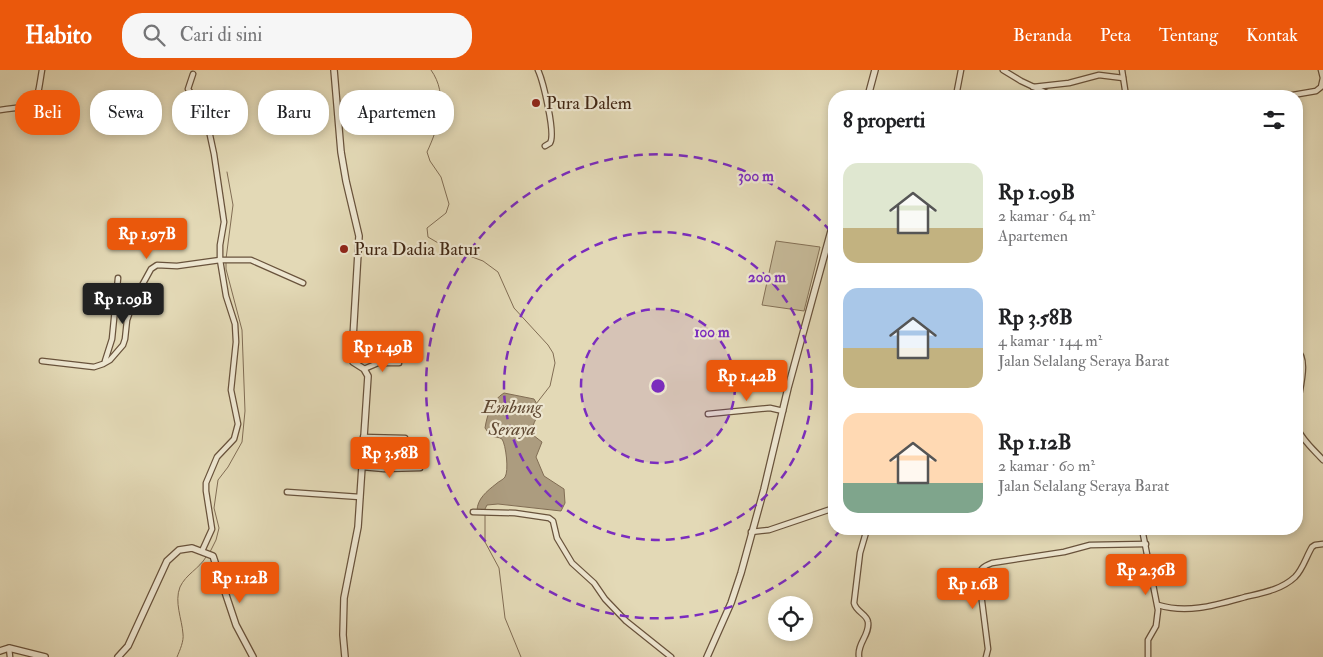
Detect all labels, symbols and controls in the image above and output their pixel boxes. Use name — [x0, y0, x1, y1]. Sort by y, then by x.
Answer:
search box — [122, 13, 472, 58]
text: Habito — [25, 20, 92, 51]
icon: search — [140, 21, 168, 49]
text: Cari di sini — [180, 23, 262, 47]
text: Beranda — [1013, 24, 1072, 47]
text: Peta — [1100, 24, 1131, 47]
text: Tentang — [1159, 24, 1218, 47]
text: Kontak — [1246, 24, 1298, 47]
chip: Beli — [15, 90, 80, 135]
chip: Sewa — [90, 90, 162, 135]
chip: Filter — [172, 90, 248, 135]
chip: Baru — [258, 90, 329, 135]
chip: Apartemen — [339, 90, 454, 135]
place label: Pura Dalem — [546, 92, 632, 115]
marker: Pura Dalem — [530, 97, 542, 109]
icon: filters — [1260, 106, 1288, 134]
text: 8 properti — [843, 107, 925, 134]
text: 300 m — [738, 167, 774, 186]
text: Rp 1.09B — [998, 179, 1075, 206]
icon: home — [883, 183, 943, 243]
text: 2 kamar · 64 m² — [998, 206, 1095, 226]
pin: Rp 1.97B — [95, 218, 199, 260]
text: Rp 1.97B — [118, 224, 176, 244]
text: Apartemen — [998, 226, 1068, 246]
place label: Pura Dadia Batur — [354, 238, 480, 261]
marker: Pura Dadia Batur — [338, 243, 350, 255]
text: 200 m — [748, 268, 786, 287]
pin: Rp 1.09B — [71, 282, 175, 325]
text: Rp 1.09B — [94, 289, 152, 309]
text: Rp 3.58B — [998, 304, 1073, 331]
icon: home — [883, 308, 943, 368]
text: 100 m — [694, 323, 730, 342]
pin: Rp 1.49B — [331, 330, 435, 373]
text: 4 kamar · 144 m² — [998, 331, 1102, 351]
text: Rp 1.49B — [353, 337, 413, 357]
text: Jalan Selalang Seraya Barat — [998, 351, 1169, 371]
pin: Rp 1.42B — [695, 360, 799, 402]
text: Rp 1.42B — [717, 366, 777, 386]
centre of rings — [649, 377, 667, 395]
water label: Embung Seraya — [480, 395, 543, 441]
text: Rp 1.12B — [998, 429, 1072, 456]
icon: home — [883, 433, 943, 493]
pin: Rp 3.58B — [338, 436, 442, 479]
text: Rp 3.58B — [362, 443, 418, 463]
text: 2 kamar · 60 m² — [998, 456, 1095, 476]
text: Jalan Selalang Seraya Barat — [998, 476, 1169, 496]
pin: Rp 2.36B — [1094, 554, 1198, 596]
text: Rp 2.36B — [1117, 560, 1175, 580]
pin: Rp 1.12B — [188, 562, 292, 604]
text: Rp 1.12B — [212, 568, 268, 588]
pin: Rp 1.6B — [927, 568, 1019, 610]
text: Rp 1.6B — [948, 574, 998, 594]
map controls — [768, 596, 813, 641]
button: locate — [768, 596, 813, 641]

